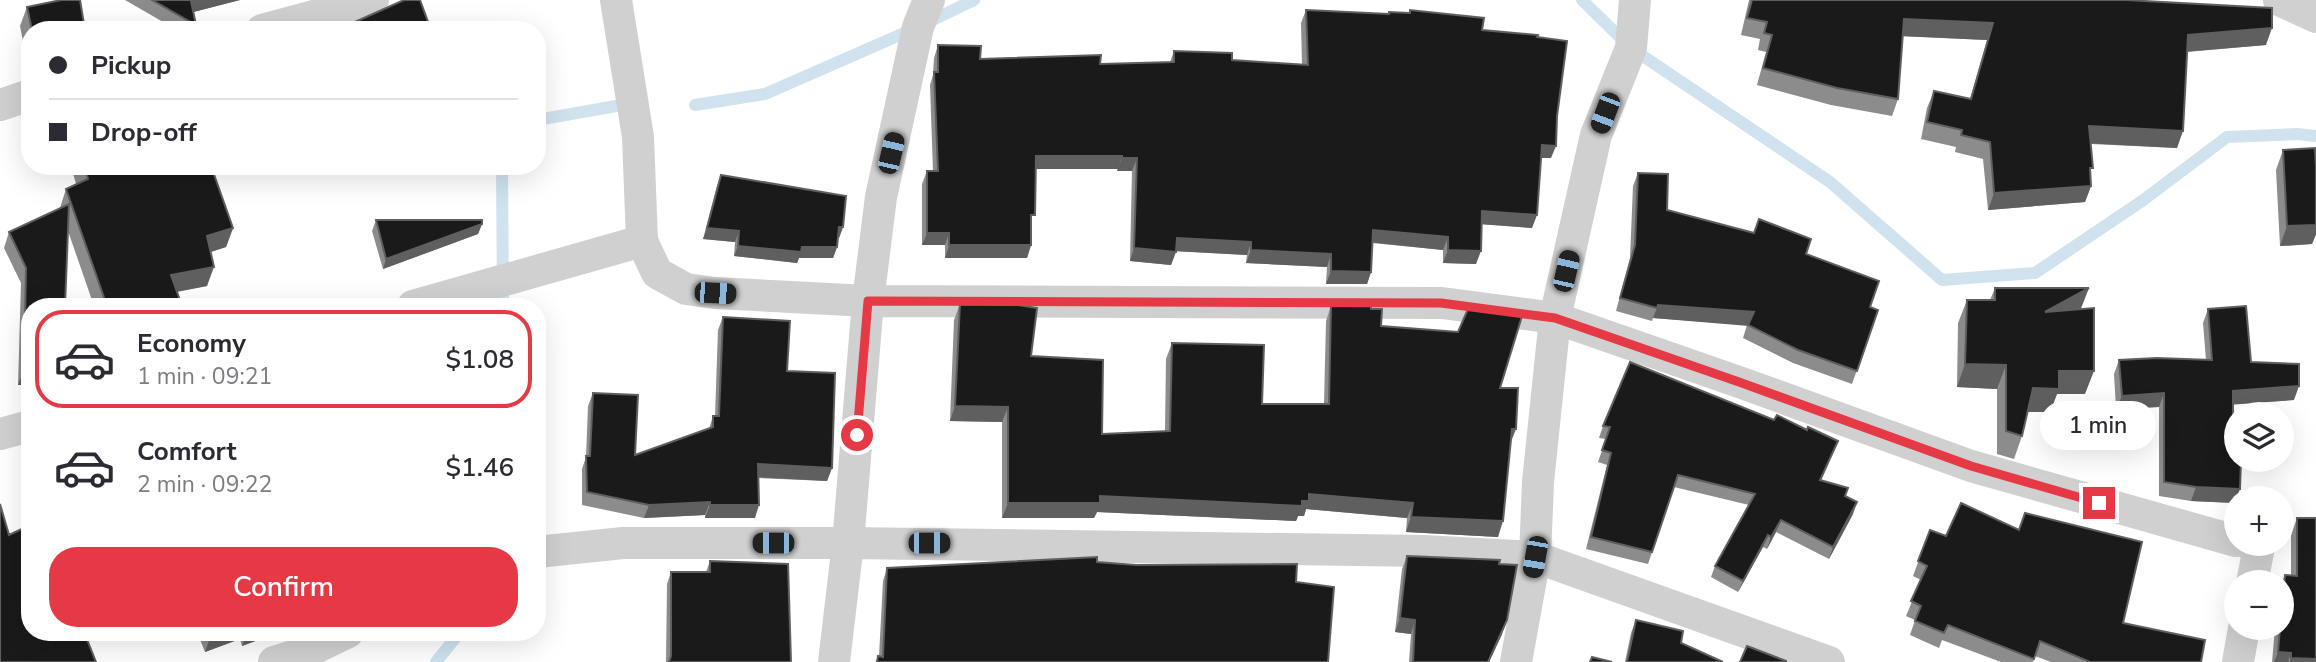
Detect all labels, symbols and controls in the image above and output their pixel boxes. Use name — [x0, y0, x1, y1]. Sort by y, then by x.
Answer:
text: Pickup — [91, 48, 171, 83]
car — [1588, 90, 1623, 136]
text: Drop-off — [91, 115, 197, 150]
car — [877, 130, 906, 176]
car — [1552, 248, 1581, 294]
car — [694, 281, 737, 305]
text: Economy — [137, 326, 246, 361]
icon: car — [53, 328, 116, 391]
text: $1.08 — [445, 342, 514, 377]
text: 1 min · 09:21 — [137, 361, 272, 392]
callout: 1 min — [2041, 402, 2157, 450]
map controls — [2224, 402, 2294, 640]
button: layers — [2224, 402, 2294, 472]
text: 1 min — [2069, 410, 2127, 441]
route start — [841, 419, 873, 451]
text: Comfort — [137, 434, 237, 469]
icon: car — [53, 436, 116, 499]
text: $1.46 — [445, 450, 514, 485]
text: 2 min · 09:22 — [137, 469, 272, 500]
button: + — [2224, 486, 2294, 556]
route end — [2083, 487, 2115, 519]
car — [753, 533, 795, 554]
car — [909, 533, 951, 554]
car — [1522, 534, 1549, 580]
button: Confirm — [49, 547, 518, 627]
button: − — [2224, 570, 2294, 640]

